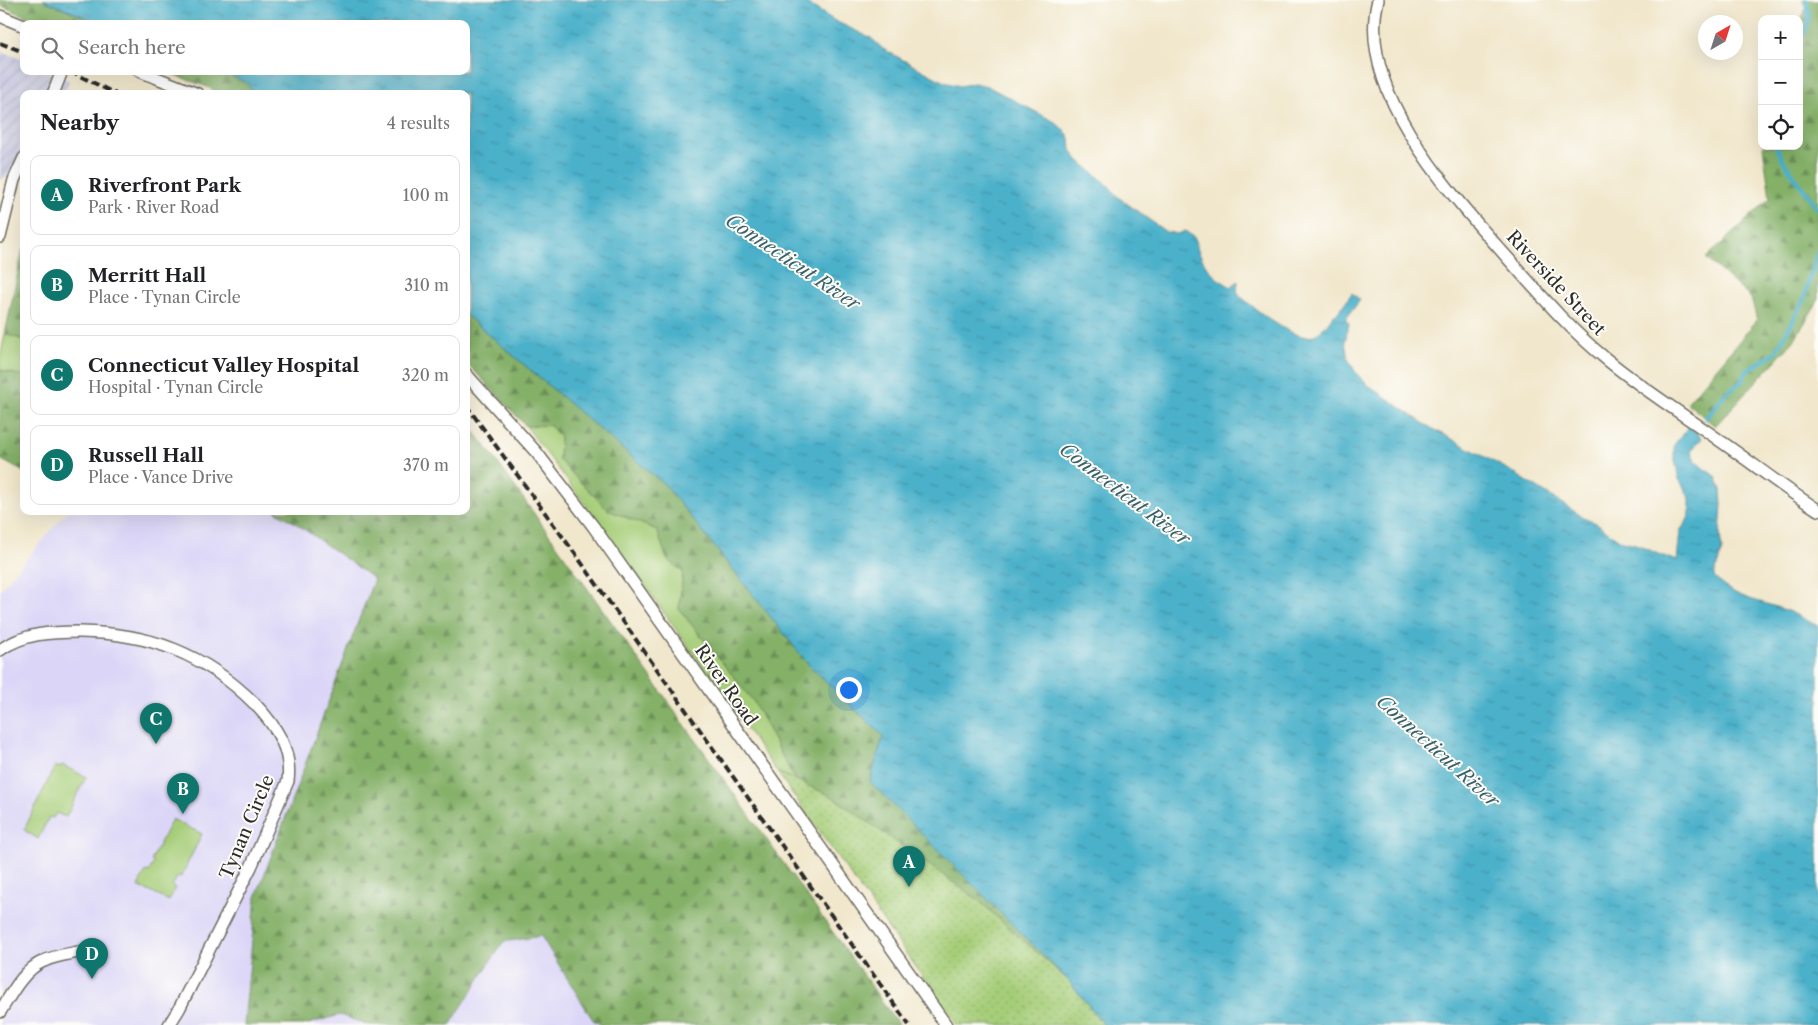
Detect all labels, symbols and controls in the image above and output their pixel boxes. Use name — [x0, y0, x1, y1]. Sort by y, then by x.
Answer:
north arrow — [1698, 15, 1743, 60]
map controls — [1758, 15, 1803, 150]
button: + — [1758, 15, 1803, 60]
search box — [20, 20, 470, 75]
icon: search — [38, 34, 66, 62]
text: Search here — [78, 36, 186, 59]
button: − — [1758, 60, 1803, 105]
button: locate — [1758, 105, 1803, 150]
text: Nearby — [40, 110, 119, 135]
text: 4 results — [387, 113, 450, 133]
text: Riverfront Park — [88, 174, 241, 197]
text: A — [51, 185, 63, 205]
text: 100 m — [403, 185, 449, 205]
text: Park · River Road — [88, 197, 219, 217]
water label: Connecticut River — [721, 209, 865, 316]
street label: Riverside Street — [1502, 226, 1611, 341]
text: Merritt Hall — [88, 264, 206, 287]
text: B — [51, 275, 63, 295]
text: 310 m — [404, 275, 449, 295]
text: Place · Tynan Circle — [88, 287, 241, 307]
text: Connecticut Valley Hospital — [88, 354, 359, 377]
text: C — [51, 365, 63, 385]
text: 320 m — [402, 365, 449, 385]
text: Hospital · Tynan Circle — [88, 377, 263, 397]
water label: Connecticut River — [1055, 438, 1196, 551]
text: Russell Hall — [88, 444, 204, 467]
text: D — [50, 455, 64, 475]
text: 370 m — [403, 455, 449, 475]
text: Place · Vance Drive — [88, 467, 233, 487]
street label: River Road — [690, 640, 762, 730]
your location — [836, 677, 862, 703]
water label: Connecticut River — [1372, 690, 1505, 813]
pin: C — [140, 703, 172, 744]
street label: Tynan Circle — [215, 771, 279, 883]
pin: B — [167, 773, 199, 814]
pin: A — [893, 846, 925, 887]
pin: D — [76, 938, 108, 979]

